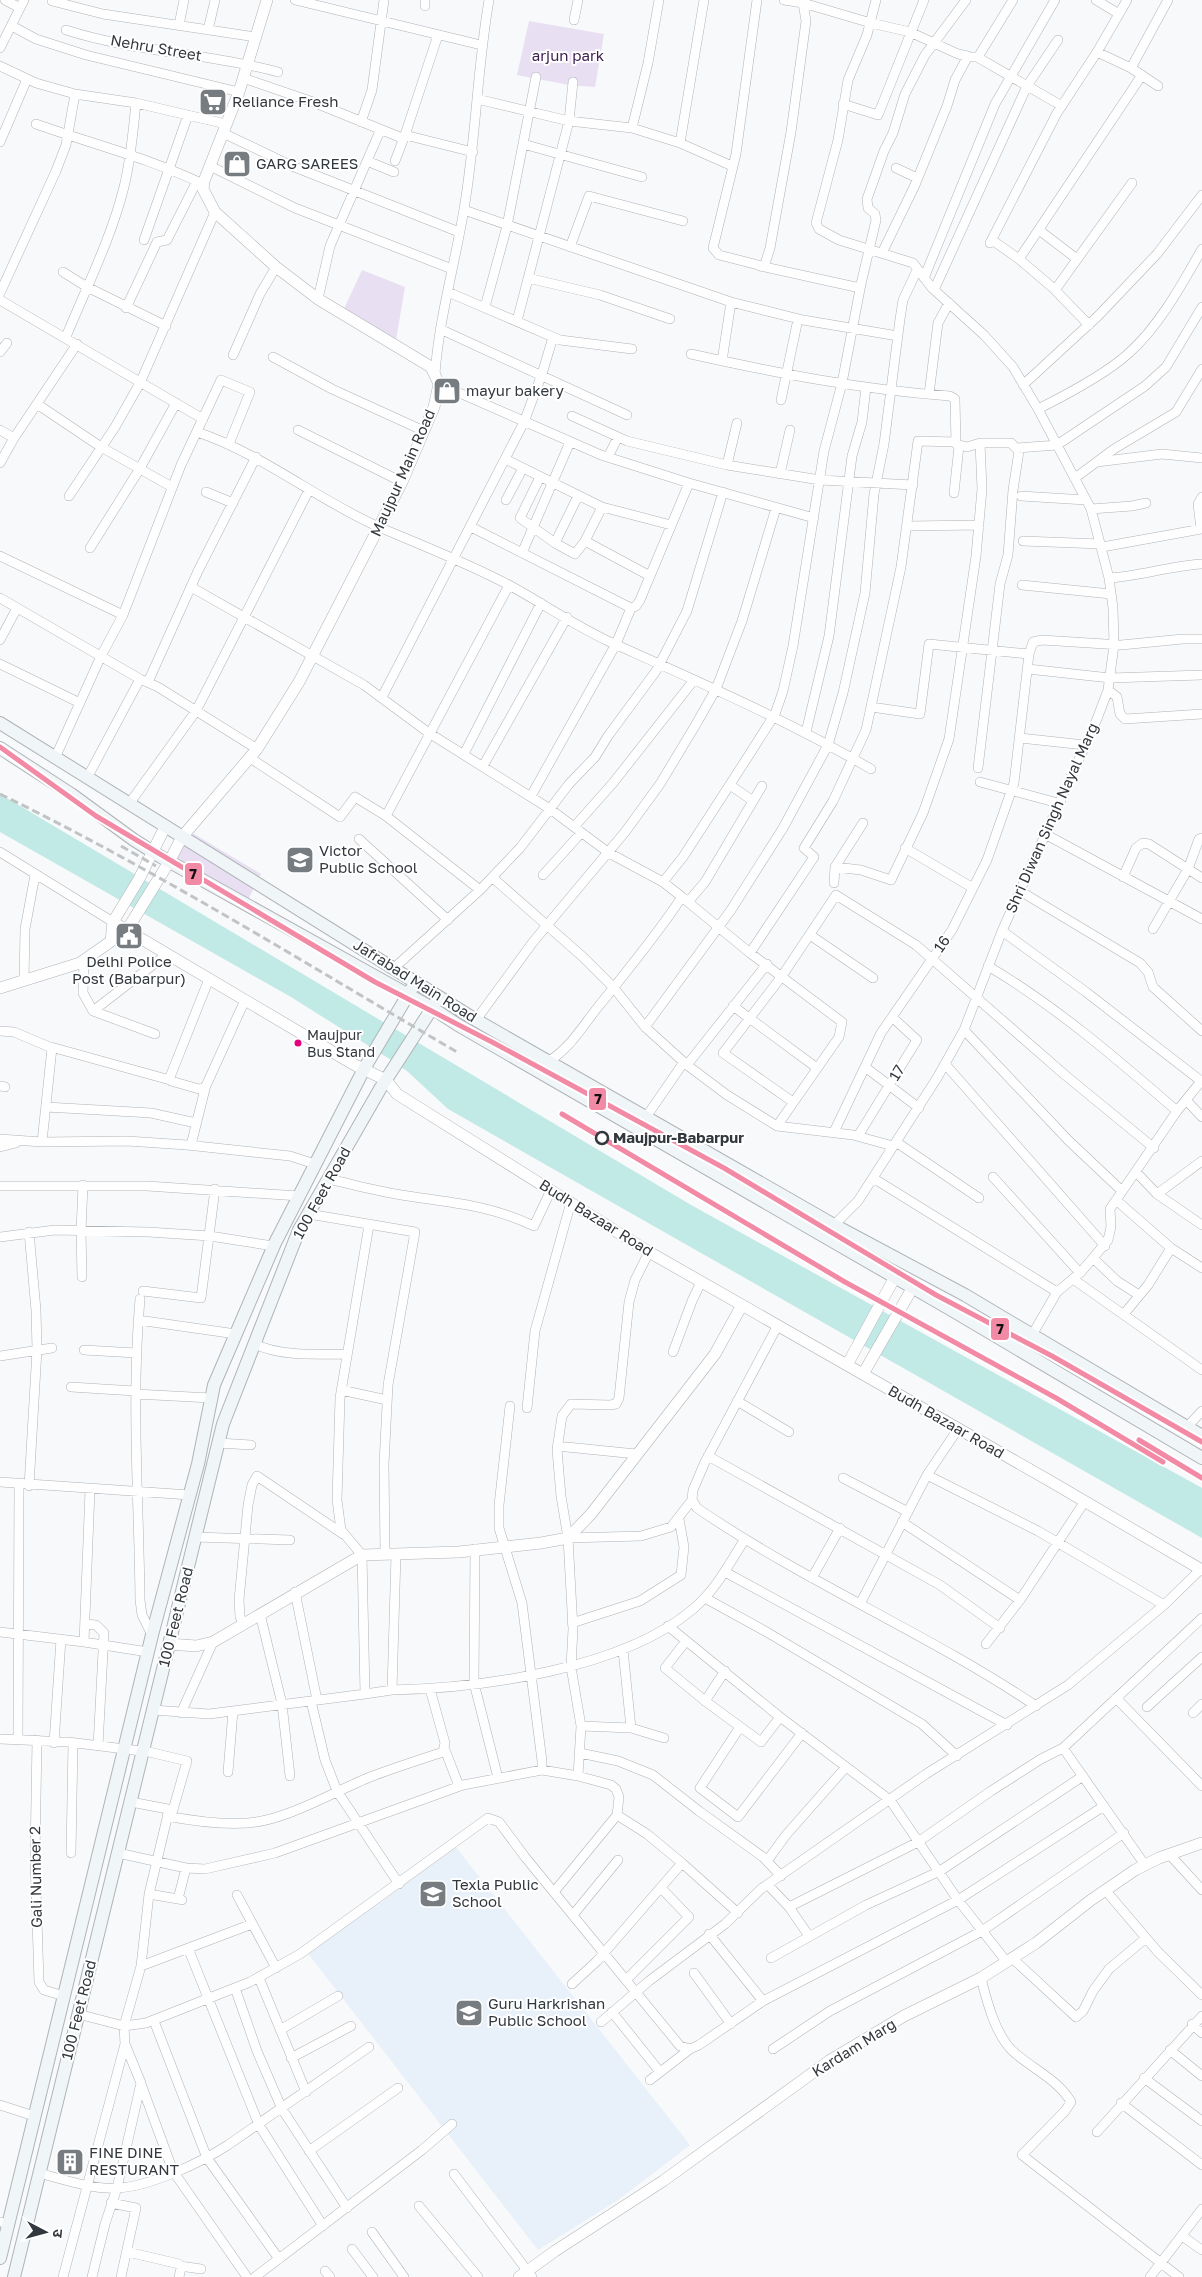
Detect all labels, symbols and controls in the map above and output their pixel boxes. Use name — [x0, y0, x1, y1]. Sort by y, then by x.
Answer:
street label: Nehru Street — [109, 30, 203, 64]
park label: arjun park — [532, 46, 605, 64]
supermarket icon: Reliance Fresh — [198, 87, 228, 117]
place label: Reliance Fresh — [232, 92, 338, 110]
shop icon: GARG SAREES — [222, 149, 252, 179]
place label: GARG SAREES — [256, 154, 358, 172]
shop icon: mayur bakery — [432, 376, 462, 406]
place label: mayur bakery — [466, 381, 564, 399]
street label: Maujpur Main Road — [366, 406, 438, 539]
street label: Shri Diwan Singh Nayal Marg — [1001, 720, 1101, 915]
place label: Victor Public School — [319, 841, 418, 876]
school or university icon: Victor Public School — [285, 845, 315, 875]
line badge: 7 — [184, 862, 203, 886]
text: 7 — [189, 865, 197, 882]
public building icon: Delhi Police Post (Babarpur) — [114, 921, 144, 951]
street label: 16 — [929, 932, 953, 955]
street label: Jafrabad Main Road — [350, 935, 481, 1025]
place label: Delhi Police Post (Babarpur) — [72, 952, 186, 987]
place label: Maujpur Bus Stand — [307, 1026, 375, 1060]
marker: Maujpur Bus Stand — [293, 1038, 303, 1048]
street label: 17 — [884, 1061, 908, 1084]
line badge: 7 — [588, 1087, 607, 1111]
text: 7 — [594, 1090, 602, 1107]
place label: Maujpur-Babarpur — [613, 1128, 744, 1146]
marker: Maujpur-Babarpur — [595, 1131, 609, 1145]
street label: 100 Feet Road — [288, 1143, 354, 1242]
street label: Budh Bazaar Road — [536, 1175, 657, 1259]
line badge: 7 — [990, 1317, 1010, 1341]
text: 7 — [996, 1320, 1004, 1337]
street label: Budh Bazaar Road — [885, 1381, 1008, 1462]
street label: 100 Feet Road — [154, 1565, 196, 1669]
street label: Gali Number 2 — [25, 1826, 45, 1928]
place label: Texla Public School — [452, 1875, 539, 1910]
school or university icon: Texla Public School — [418, 1879, 448, 1909]
street label: 100 Feet Road — [57, 1958, 99, 2062]
place label: Guru Harkrishan Public School — [488, 1994, 605, 2029]
school or university icon: Guru Harkrishan Public School — [454, 1998, 484, 2028]
street label: Kardam Marg — [808, 2014, 899, 2080]
place label: FINE DINE RESTURANT — [89, 2143, 179, 2178]
building icon: FINE DINE RESTURANT — [55, 2147, 85, 2177]
north arrow — [20, 2207, 70, 2257]
text: उ — [49, 2228, 67, 2239]

